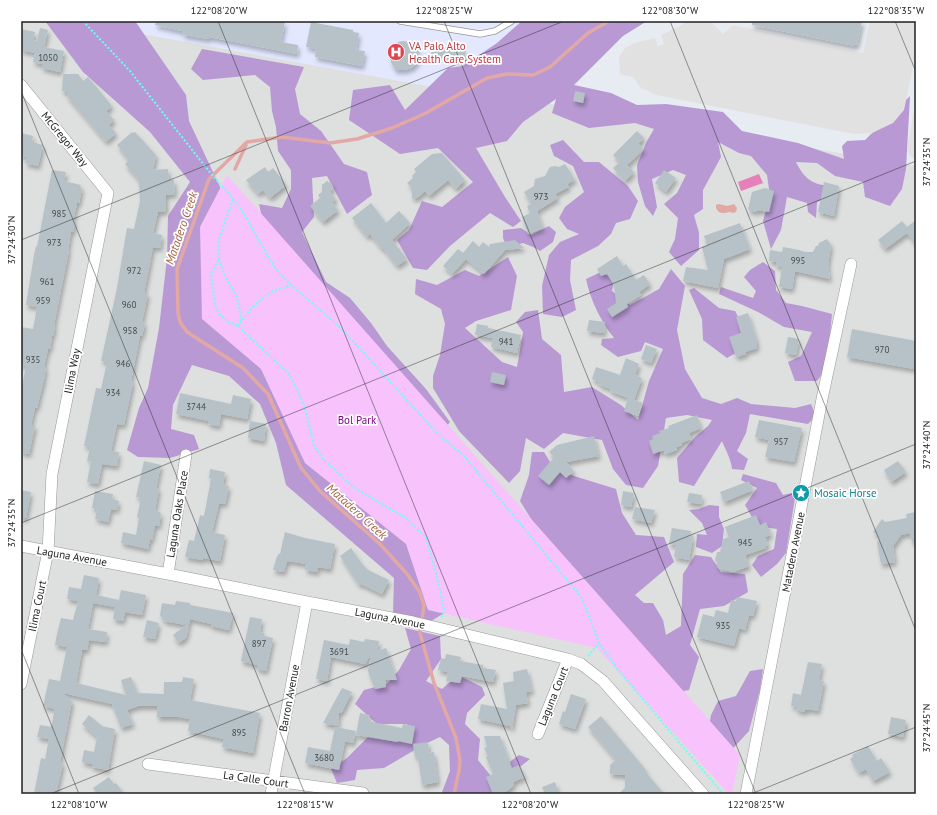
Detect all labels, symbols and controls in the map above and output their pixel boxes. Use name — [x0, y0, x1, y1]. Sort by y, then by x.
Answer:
text: 122°08'20"W — [191, 4, 248, 17]
text: 122°08'25"W — [416, 4, 473, 17]
text: 122°08'30"W — [642, 4, 699, 17]
text: 122°08'35"W — [868, 4, 925, 17]
place label: VA Palo Alto Health Care System — [408, 39, 501, 66]
hospital icon: VA Palo Alto Health Care System — [386, 42, 406, 62]
house number: 1050 — [38, 52, 58, 63]
street label: McGregor Way — [38, 109, 92, 170]
text: 37°24'35"N — [920, 137, 933, 187]
water label: Matadero Creek — [162, 189, 201, 266]
house number: 973 — [534, 191, 548, 202]
house number: 985 — [52, 208, 66, 219]
text: 37°24'30"N — [5, 215, 18, 265]
house number: 973 — [47, 237, 61, 248]
house number: 995 — [791, 255, 805, 266]
house number: 972 — [127, 265, 141, 276]
house number: 961 — [40, 276, 54, 287]
house number: 959 — [36, 295, 50, 306]
house number: 960 — [122, 299, 136, 310]
house number: 958 — [123, 325, 137, 336]
house number: 941 — [499, 336, 513, 347]
house number: 970 — [875, 344, 889, 355]
street label: Ilima Way — [61, 346, 83, 395]
house number: 935 — [26, 354, 40, 365]
house number: 946 — [116, 358, 130, 369]
house number: 934 — [106, 387, 120, 398]
house number: 3744 — [186, 401, 206, 412]
park label: Bol Park — [338, 413, 377, 427]
text: 37°24'40"N — [920, 420, 933, 470]
house number: 957 — [774, 436, 788, 447]
street label: Laguna Oaks Place — [163, 469, 191, 559]
water label: Matadero Creek — [324, 480, 391, 542]
place icon: Mosaic Horse — [791, 483, 811, 503]
place label: Mosaic Horse — [814, 486, 877, 500]
text: 37°24'35"N — [5, 498, 18, 548]
street label: Matadero Avenue — [778, 510, 808, 593]
house number: 945 — [738, 537, 752, 548]
street label: Laguna Avenue — [36, 543, 109, 569]
street label: Ilima Court — [25, 579, 49, 633]
street label: Laguna Avenue — [354, 604, 427, 632]
house number: 935 — [716, 620, 730, 631]
house number: 897 — [252, 638, 266, 649]
house number: 3691 — [329, 646, 349, 657]
street label: Barron Avenue — [276, 663, 302, 733]
street label: Laguna Court — [535, 664, 571, 728]
text: 37°24'45"N — [920, 703, 933, 753]
house number: 895 — [232, 727, 246, 738]
house number: 3680 — [314, 752, 334, 763]
street label: La Calle Court — [222, 767, 290, 791]
text: 122°08'10"W — [51, 798, 108, 811]
text: 122°08'15"W — [277, 798, 334, 811]
text: 122°08'20"W — [502, 798, 559, 811]
text: 122°08'25"W — [728, 798, 785, 811]

